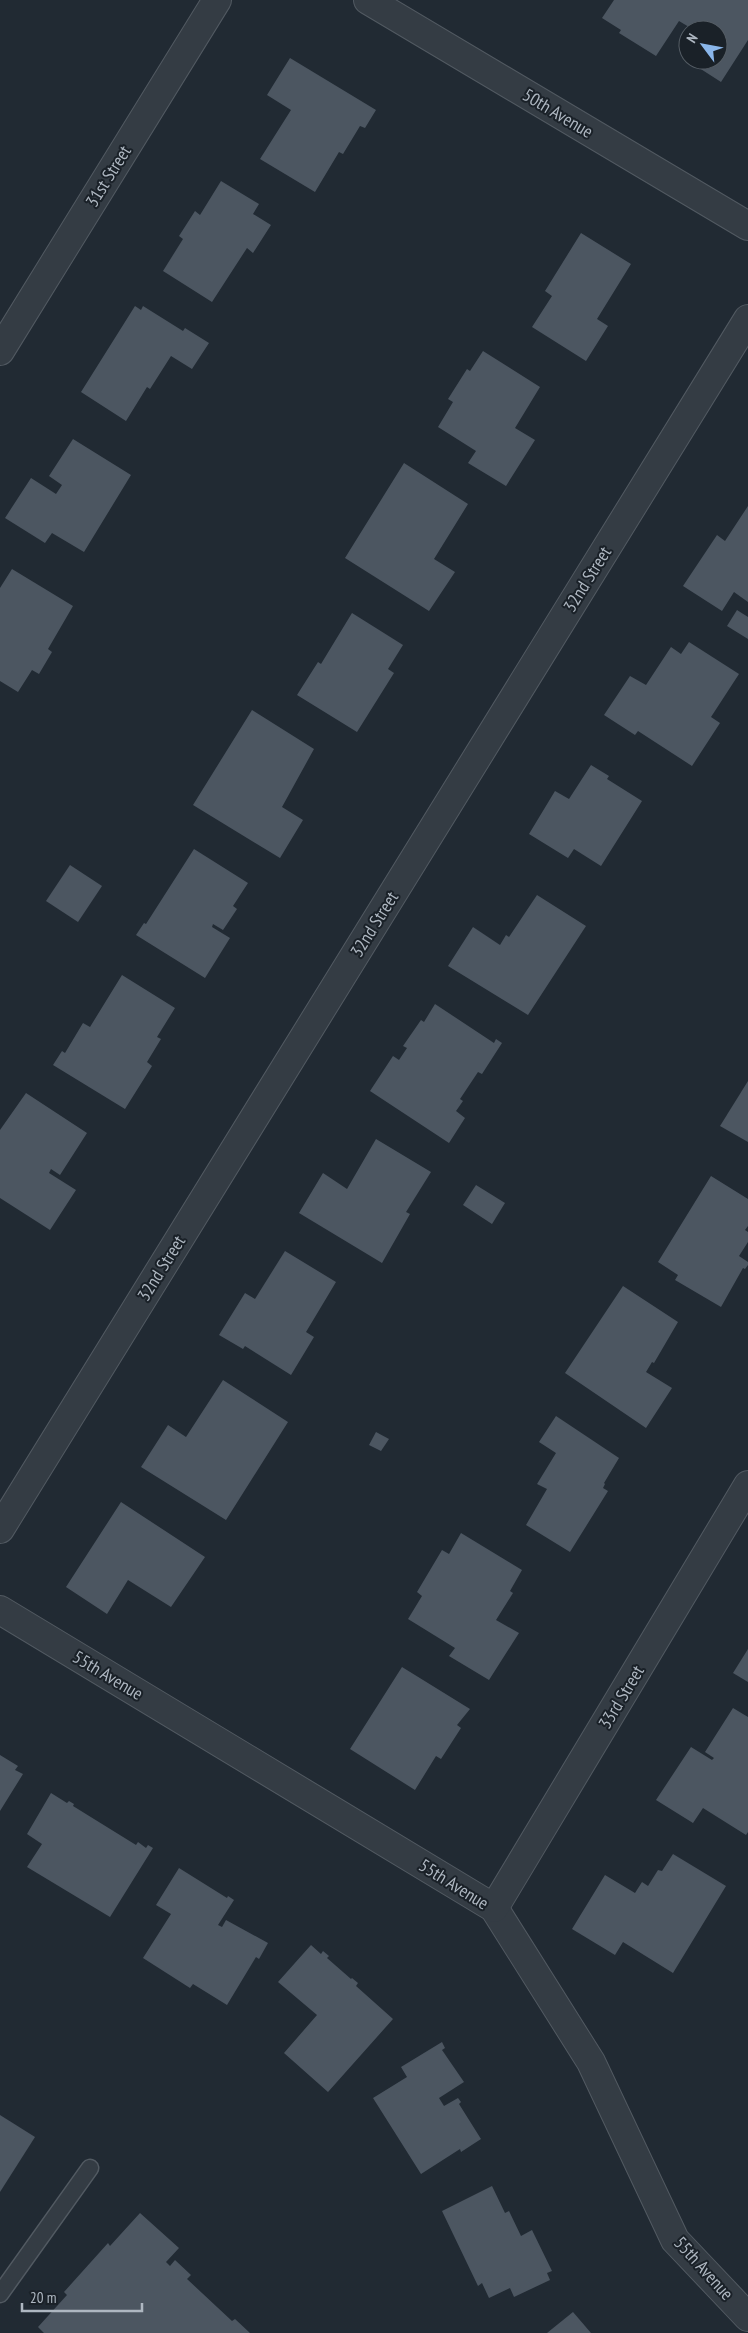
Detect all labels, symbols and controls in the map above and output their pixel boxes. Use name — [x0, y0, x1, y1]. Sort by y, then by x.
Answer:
north arrow — [678, 20, 728, 70]
text: N — [682, 30, 702, 46]
street label: 50th Avenue — [519, 83, 597, 143]
street label: 31st Street — [80, 141, 136, 211]
street label: 32nd Street — [558, 542, 616, 616]
street label: 32nd Street — [345, 887, 403, 961]
street label: 32nd Street — [132, 1231, 190, 1305]
street label: 55th Avenue — [69, 1645, 147, 1705]
street label: 33rd Street — [593, 1661, 649, 1733]
street label: 55th Avenue — [415, 1854, 493, 1914]
street label: 55th Avenue — [669, 2231, 739, 2305]
scale bar — [22, 2280, 142, 2312]
text: 20 m — [30, 2288, 56, 2307]

